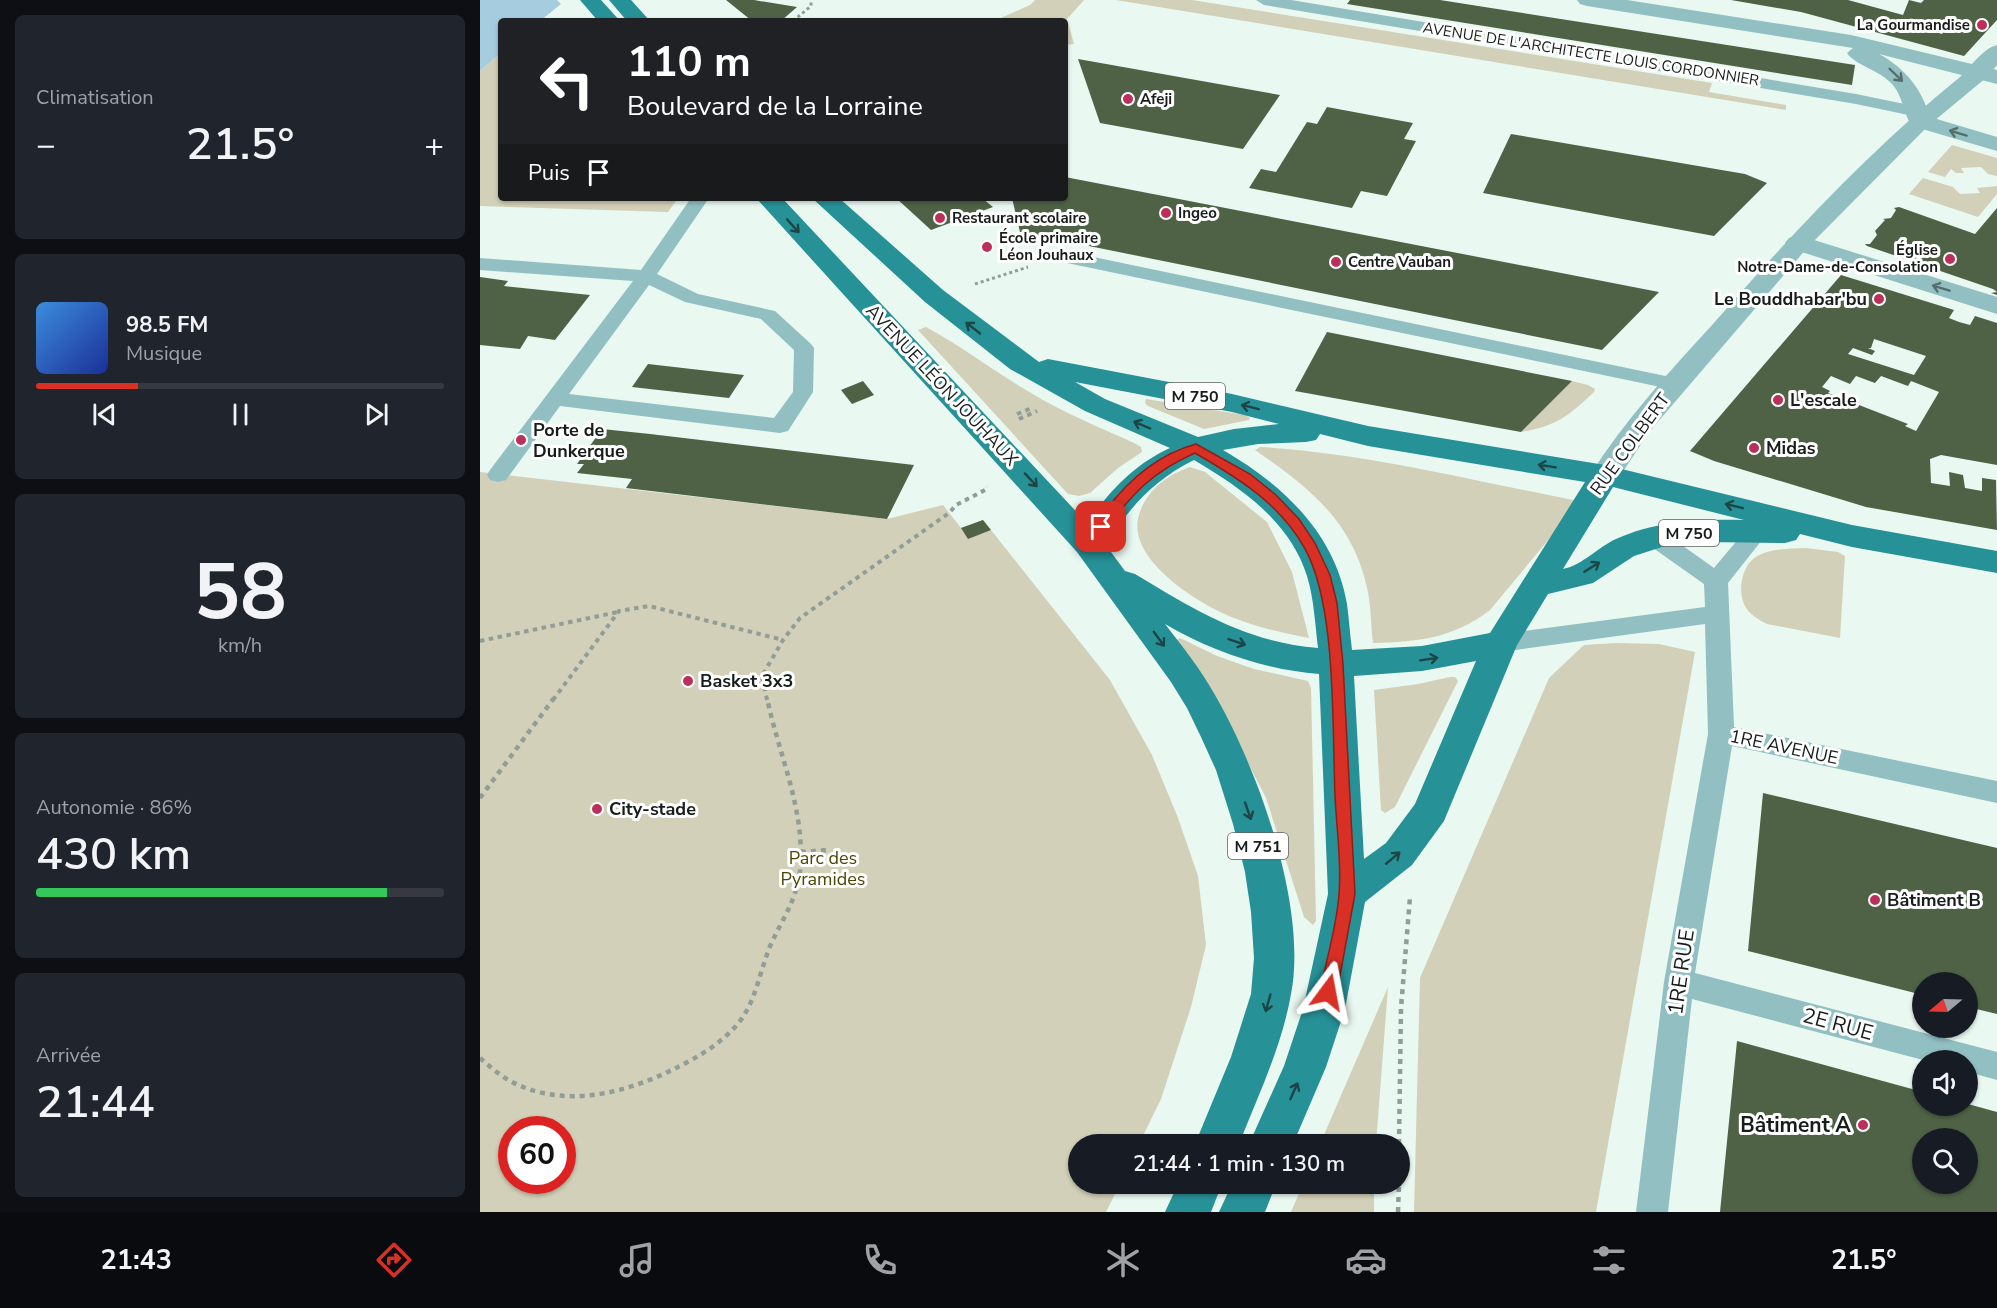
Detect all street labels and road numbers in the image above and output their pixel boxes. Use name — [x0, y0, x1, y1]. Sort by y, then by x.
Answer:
street label: AVENUE DE L'ARCHITECTE LOUIS CORDONNIER — [1421, 18, 1761, 90]
street label: AVENUE LÉON JOUHAUX — [861, 299, 1023, 471]
road number: M 750 — [1165, 383, 1225, 409]
street label: RUE COLBERT — [1585, 388, 1675, 500]
road number: M 750 — [1659, 520, 1719, 546]
street label: 1RE AVENUE — [1728, 724, 1840, 770]
road number: M 751 — [1228, 833, 1288, 859]
street label: 1RE RUE — [1661, 928, 1701, 1016]
street label: 2E RUE — [1800, 1001, 1876, 1047]

